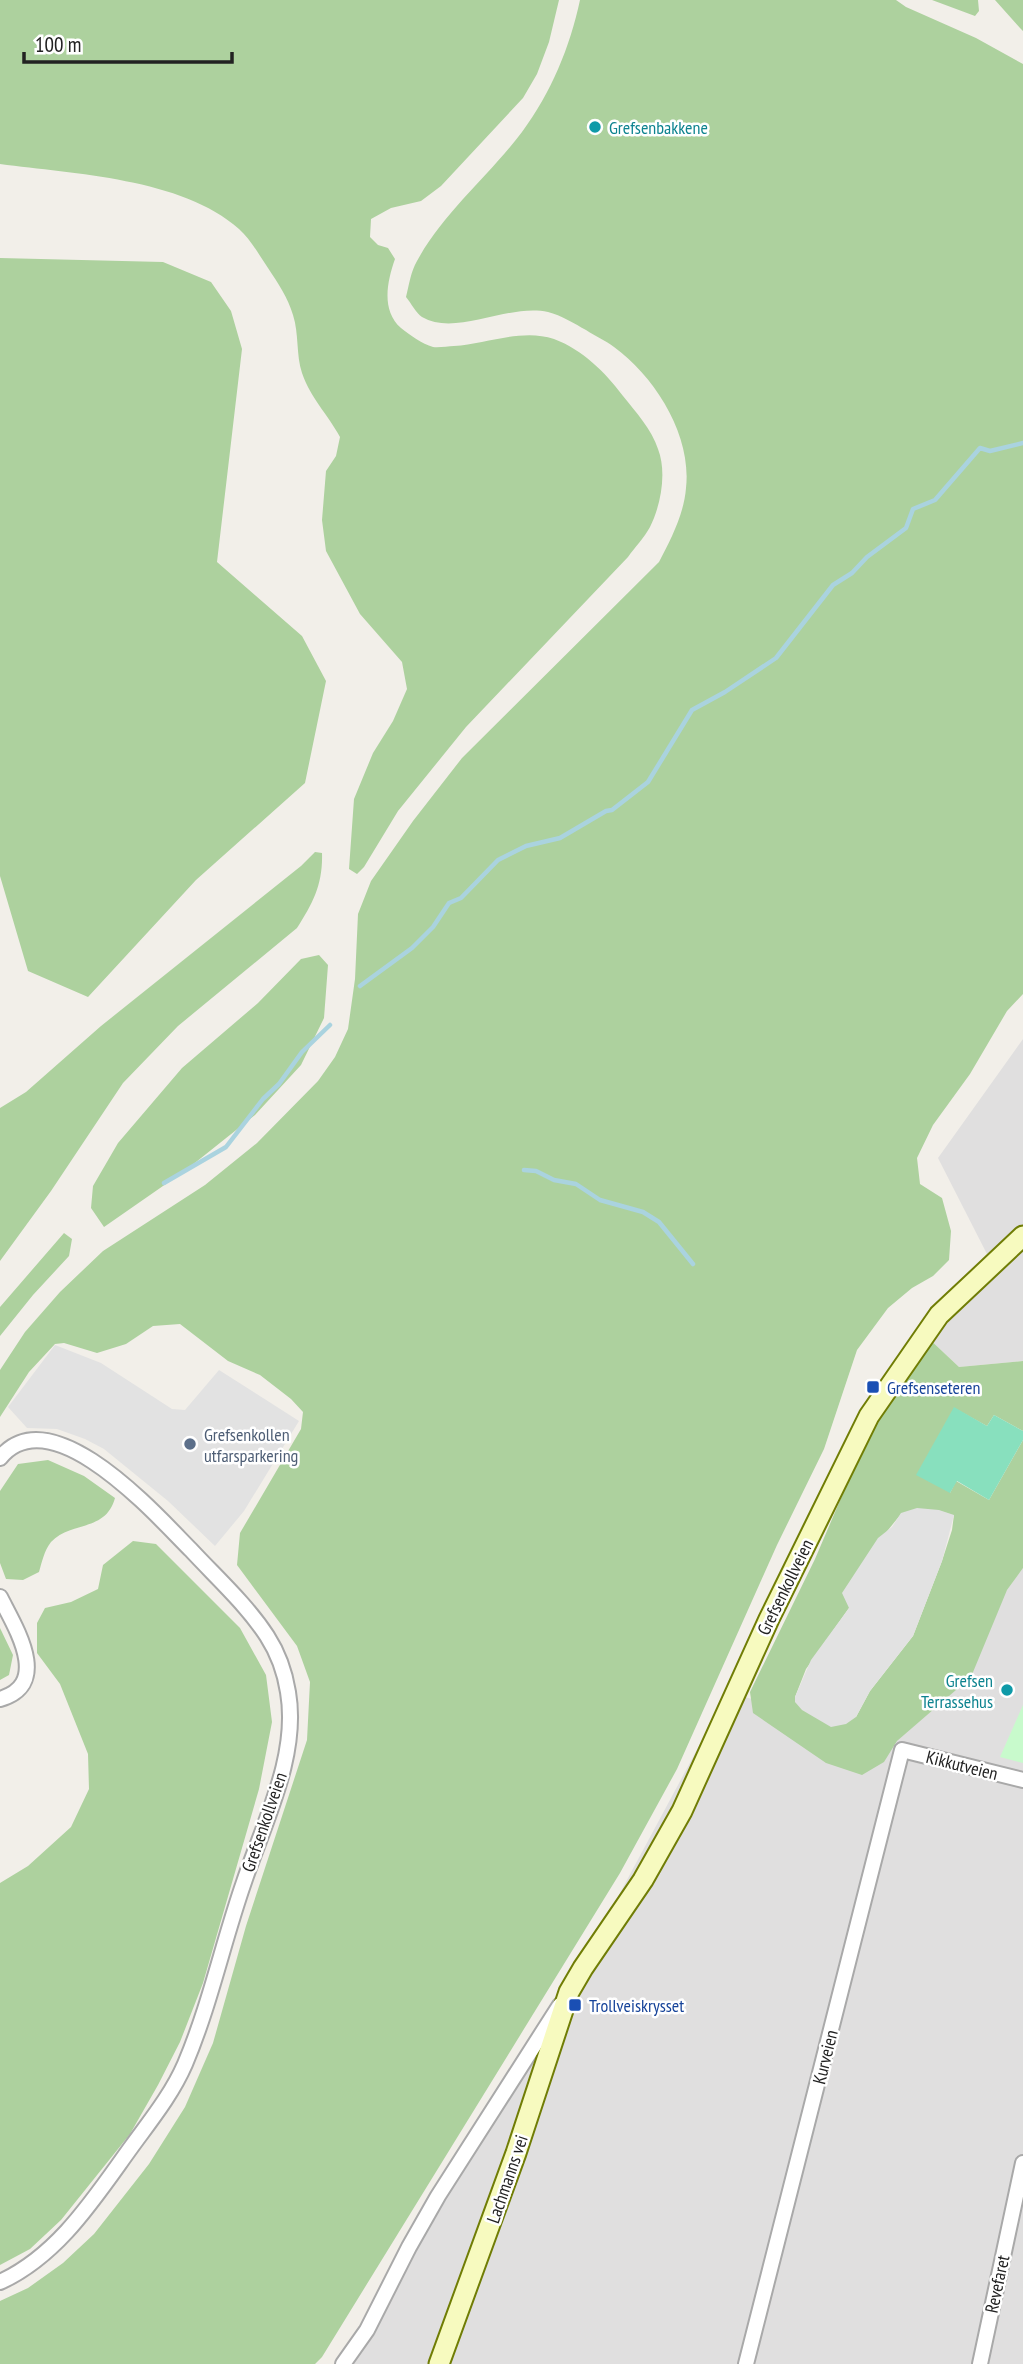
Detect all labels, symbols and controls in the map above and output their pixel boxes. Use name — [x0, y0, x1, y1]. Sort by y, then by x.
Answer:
scale bar — [24, 21, 233, 65]
text: 100 m — [35, 31, 81, 58]
place label: Grefsenbakkene — [609, 116, 708, 139]
marker: Grefsenbakkene — [587, 119, 603, 135]
place label: Grefsenseteren — [887, 1376, 980, 1399]
marker: Grefsenseteren — [865, 1379, 881, 1395]
place label: Grefsenkollen utfarsparkering — [204, 1423, 298, 1467]
marker: Grefsenkollen utfarsparkering — [182, 1436, 198, 1452]
street label: Grefsenkollveien — [752, 1535, 818, 1639]
place label: Grefsen Terrassehus — [921, 1669, 993, 1713]
marker: Grefsen Terrassehus — [999, 1682, 1015, 1698]
street label: Kikkutveien — [924, 1745, 1000, 1785]
street label: Grefsenkollveien — [236, 1769, 292, 1875]
place label: Trollveiskrysset — [589, 1994, 684, 2017]
marker: Trollveiskrysset — [567, 1997, 583, 2013]
street label: Kurveien — [807, 2028, 843, 2086]
street label: Lachmanns vei — [481, 2132, 533, 2226]
street label: Revefaret — [980, 2253, 1014, 2315]

